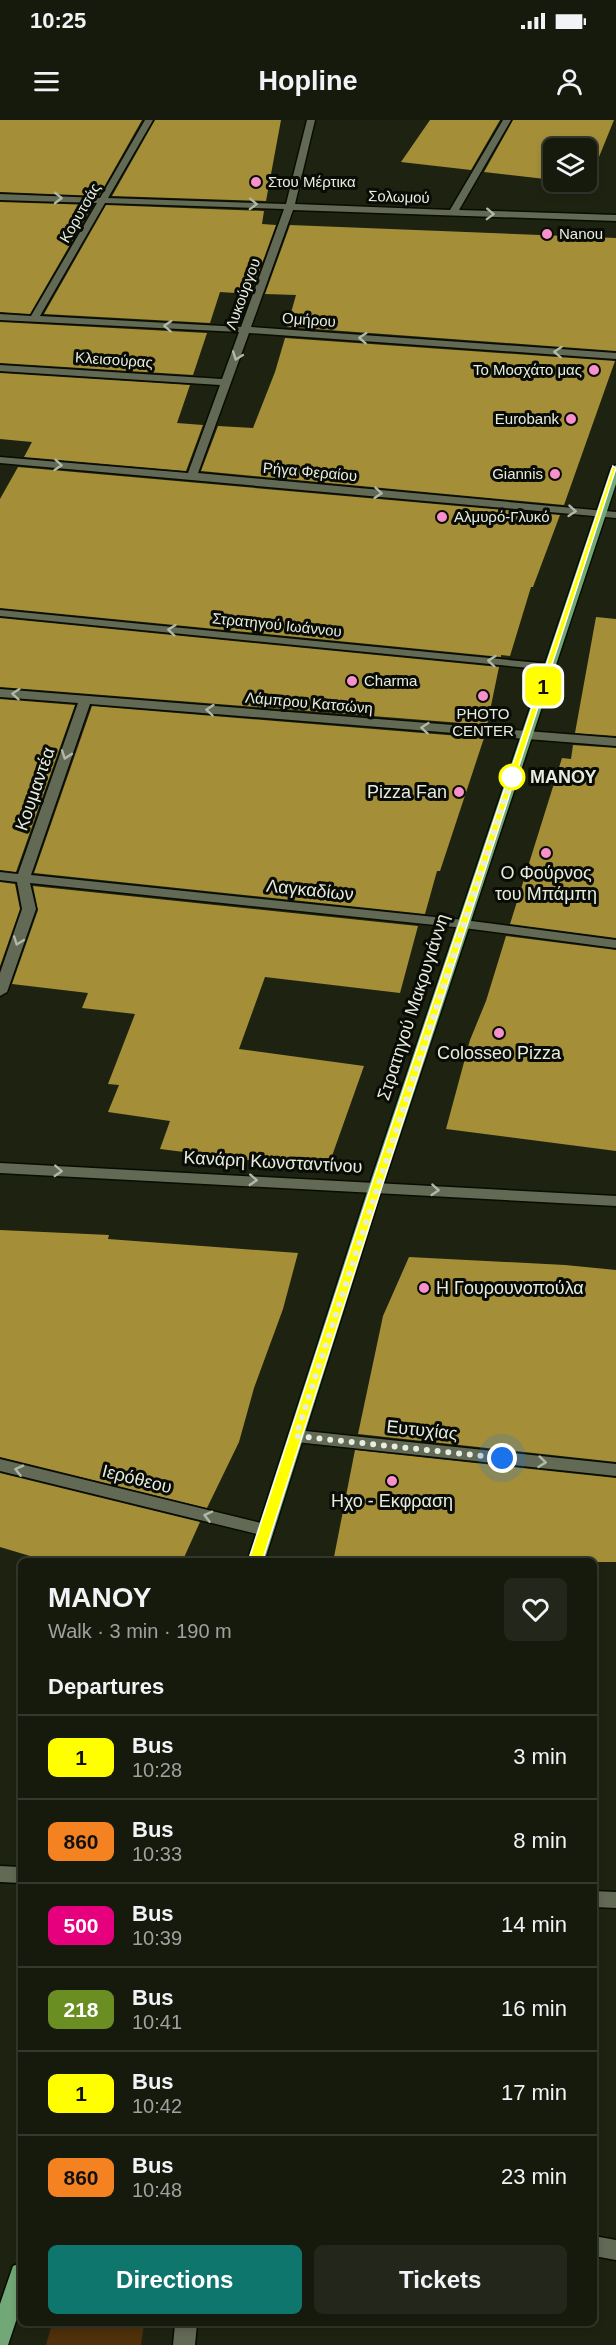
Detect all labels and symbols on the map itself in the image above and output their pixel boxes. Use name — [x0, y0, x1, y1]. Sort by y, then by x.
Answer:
place label: Στου Μέρτικα — [268, 173, 356, 190]
marker: Στου Μέρτικα — [249, 175, 263, 189]
street label: Κορυτσάς — [56, 180, 103, 245]
street label: Σολωμού — [368, 187, 430, 206]
one-way arrow — [54, 192, 63, 205]
one-way arrow — [249, 198, 258, 211]
one-way arrow — [486, 207, 495, 220]
place label: Nanou — [559, 225, 603, 242]
marker: Nanou — [540, 227, 554, 241]
street label: Λυκούργου — [222, 256, 263, 332]
street label: Ομήρου — [282, 309, 336, 330]
one-way arrow — [164, 320, 173, 333]
one-way arrow — [359, 332, 368, 345]
one-way arrow — [553, 346, 562, 359]
street label: Κλεισούρας — [75, 348, 153, 371]
one-way arrow — [231, 350, 244, 361]
place label: Το Μοσχάτο μας — [473, 361, 582, 378]
marker: Το Μοσχάτο μας — [587, 363, 601, 377]
place label: Eurobank — [495, 410, 559, 427]
marker: Eurobank — [564, 412, 578, 426]
one-way arrow — [54, 458, 63, 471]
street label: Ρήγα Φεραίου — [262, 459, 358, 484]
place label: Giannis — [492, 465, 543, 482]
marker: Giannis — [548, 467, 562, 481]
one-way arrow — [374, 486, 383, 499]
one-way arrow — [568, 504, 577, 517]
place label: Αλμυρό-Γλυκό — [454, 508, 550, 525]
marker: Αλμυρό-Γλυκό — [435, 510, 449, 524]
street label: Στρατηγού Ιωάννου — [211, 609, 343, 640]
one-way arrow — [168, 624, 177, 637]
one-way arrow — [487, 655, 496, 668]
line badge: 1 — [524, 666, 562, 706]
place label: Charma — [364, 672, 418, 689]
marker: Charma — [345, 674, 359, 688]
one-way arrow — [11, 688, 20, 701]
street label: Λάμπρου Κατσώνη — [245, 688, 374, 717]
marker: PHOTO CENTER — [476, 689, 490, 703]
one-way arrow — [206, 704, 215, 717]
place label: PHOTO CENTER — [452, 705, 514, 739]
one-way arrow — [421, 722, 430, 735]
street label: Κουμαντέα — [11, 745, 59, 833]
one-way arrow — [60, 749, 73, 760]
marker: ΜΑΝΟΥ — [499, 764, 525, 790]
place label: ΜΑΝΟΥ — [530, 767, 597, 787]
place label: Pizza Fan — [367, 782, 447, 802]
marker: Pizza Fan — [452, 785, 466, 799]
marker: Ο Φούρνος του Μπάμπη — [539, 846, 553, 860]
place label: Ο Φούρνος του Μπάμπη — [495, 863, 597, 904]
street label: Λαγκαδίων — [265, 875, 355, 905]
street label: Στρατηγού Μακρυγιάννη — [373, 911, 453, 1103]
one-way arrow — [13, 935, 26, 946]
marker: Colosseo Pizza — [492, 1026, 506, 1040]
place label: Colosseo Pizza — [437, 1043, 562, 1063]
street label: Κανάρη Κωνσταντίνου — [183, 1147, 363, 1177]
one-way arrow — [54, 1165, 63, 1178]
one-way arrow — [249, 1174, 258, 1187]
one-way arrow — [430, 1183, 439, 1196]
place label: Η Γουρουνοπούλα — [436, 1278, 584, 1298]
marker: Η Γουρουνοπούλα — [417, 1281, 431, 1295]
street label: Ευτυχίας — [385, 1416, 459, 1444]
your location — [487, 1443, 517, 1473]
one-way arrow — [538, 1455, 547, 1468]
street label: Ιερόθεου — [100, 1461, 174, 1497]
one-way arrow — [14, 1465, 24, 1478]
marker: Ηχο - Εκφραση — [385, 1474, 399, 1488]
place label: Ηχο - Εκφραση — [331, 1491, 453, 1511]
one-way arrow — [204, 1511, 214, 1524]

